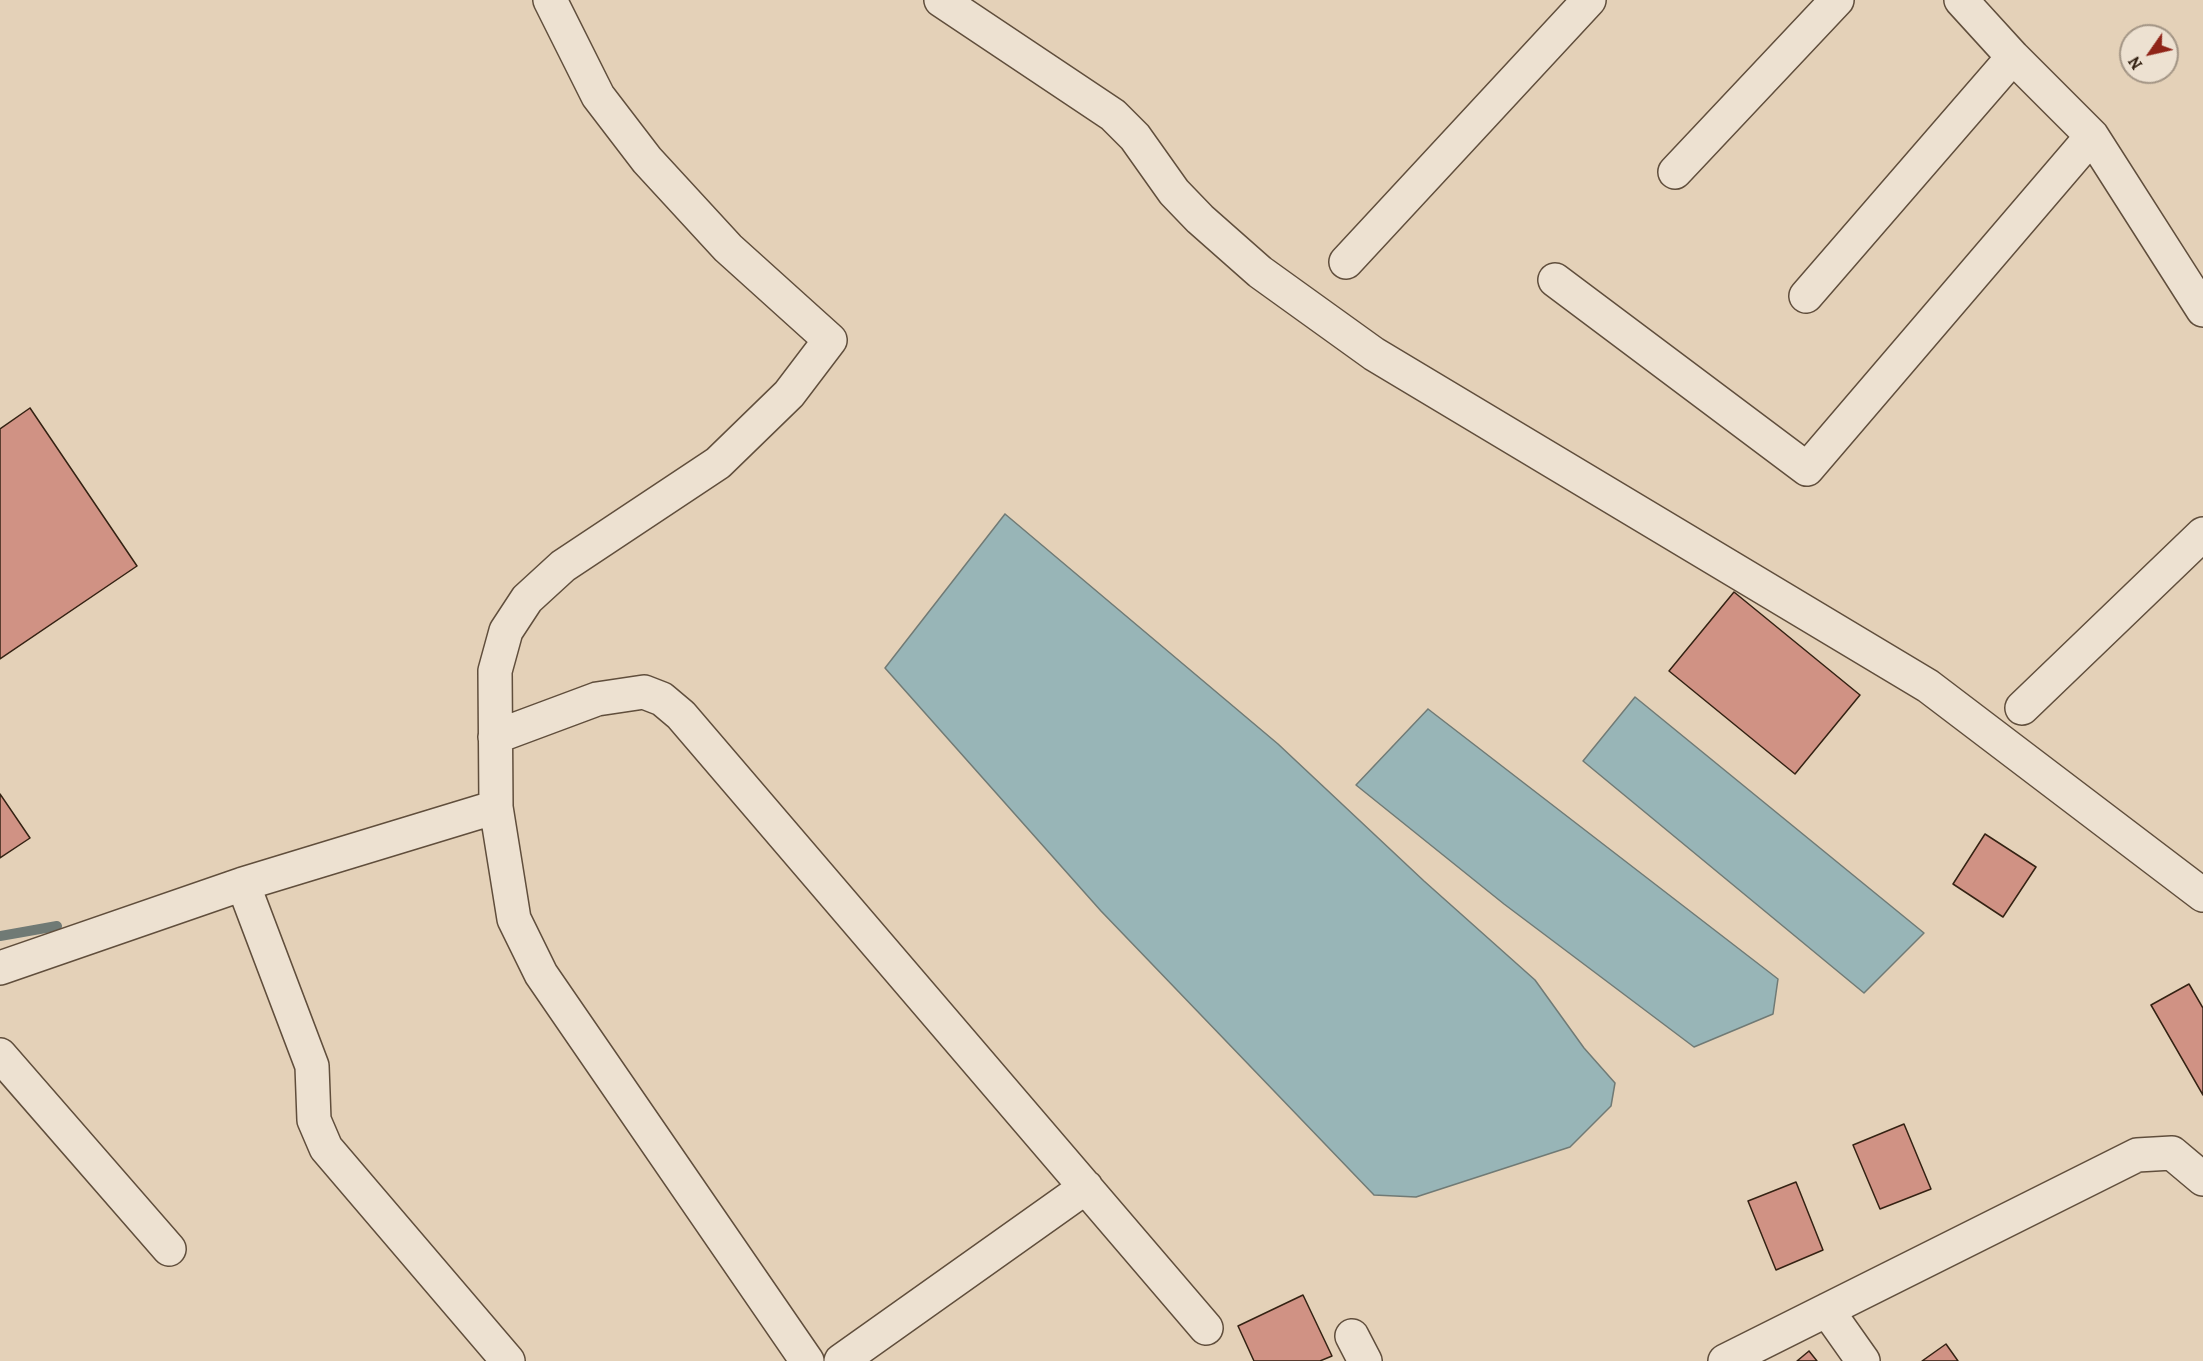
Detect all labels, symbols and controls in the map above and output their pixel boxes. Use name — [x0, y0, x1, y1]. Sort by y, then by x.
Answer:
north arrow — [2119, 24, 2179, 84]
text: N — [2123, 52, 2148, 74]

